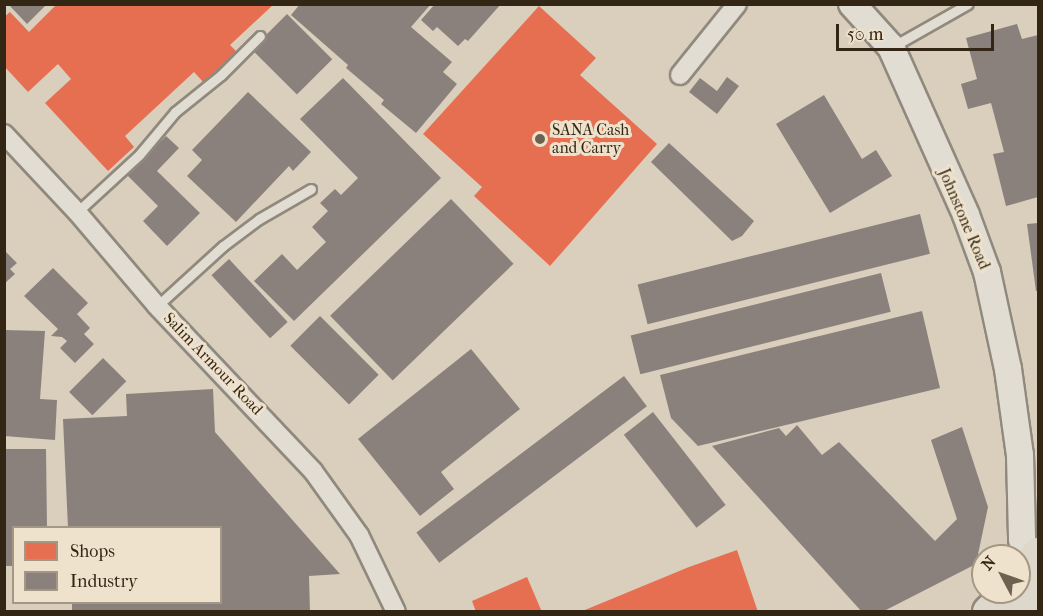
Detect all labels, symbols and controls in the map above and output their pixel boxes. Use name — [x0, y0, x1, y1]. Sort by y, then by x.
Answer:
scale bar — [839, 12, 996, 50]
text: 50 m — [847, 24, 883, 45]
place label: SANA Cash and Carry — [552, 120, 629, 158]
marker: SANA Cash and Carry — [533, 132, 547, 146]
street label: Johnstone Road — [934, 166, 994, 272]
street label: Salim Armour Road — [159, 309, 267, 419]
legend — [12, 526, 222, 604]
text: Shops — [70, 541, 115, 562]
north arrow — [971, 544, 1031, 604]
text: N — [977, 552, 1000, 574]
text: Industry — [70, 571, 138, 592]

